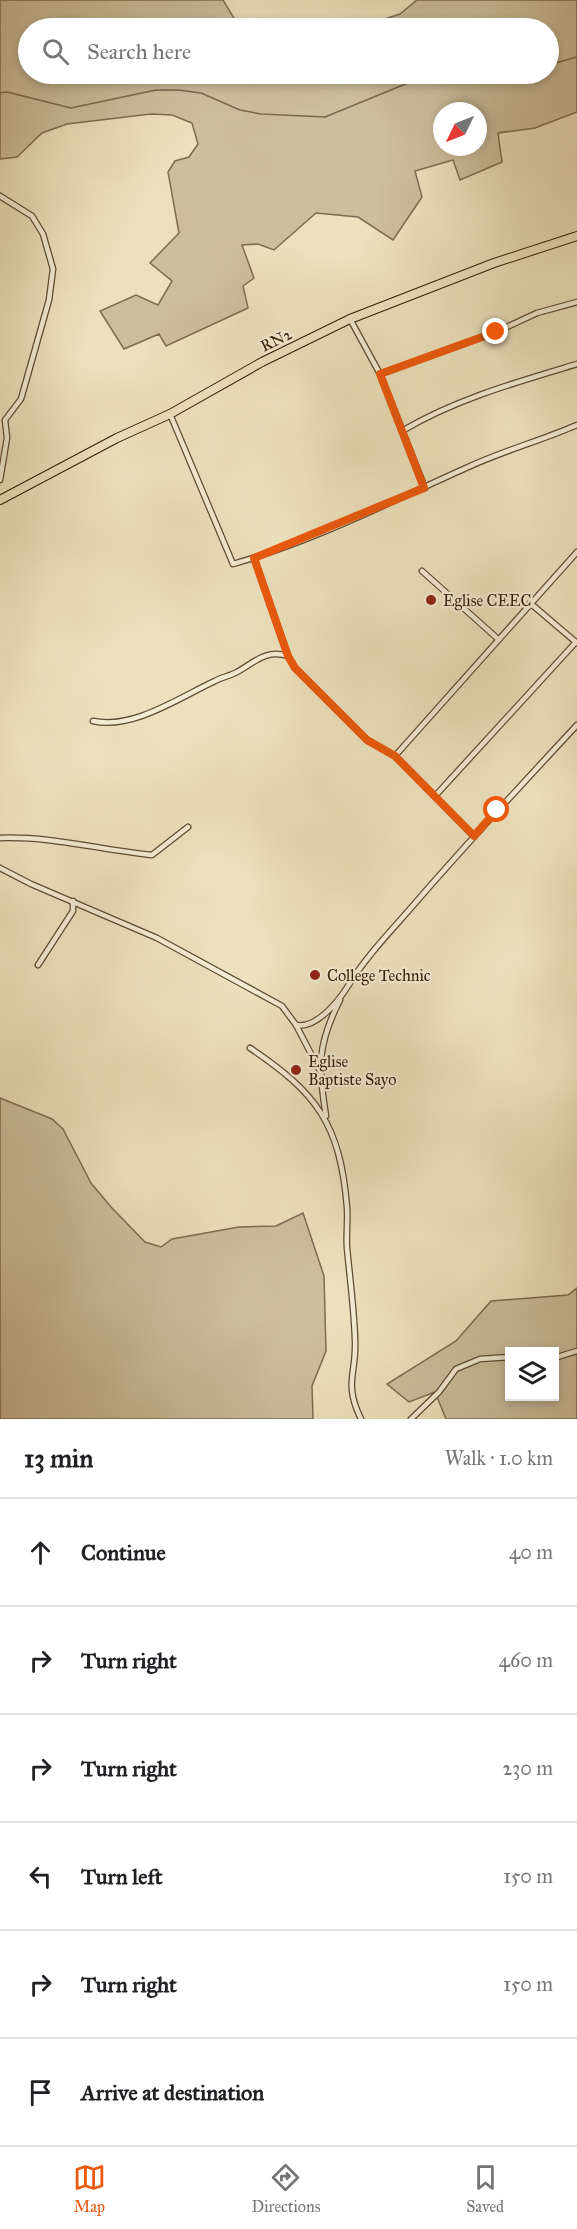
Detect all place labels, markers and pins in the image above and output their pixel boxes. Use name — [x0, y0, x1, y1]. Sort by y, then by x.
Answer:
place label: Eglise CEEC — [443, 591, 531, 611]
marker: Eglise CEEC — [424, 593, 438, 607]
place label: College Technic — [327, 966, 431, 986]
marker: College Technic — [308, 968, 322, 982]
place label: Eglise Baptiste Sayo — [308, 1052, 396, 1089]
marker: Eglise Baptiste Sayo — [289, 1063, 303, 1077]

